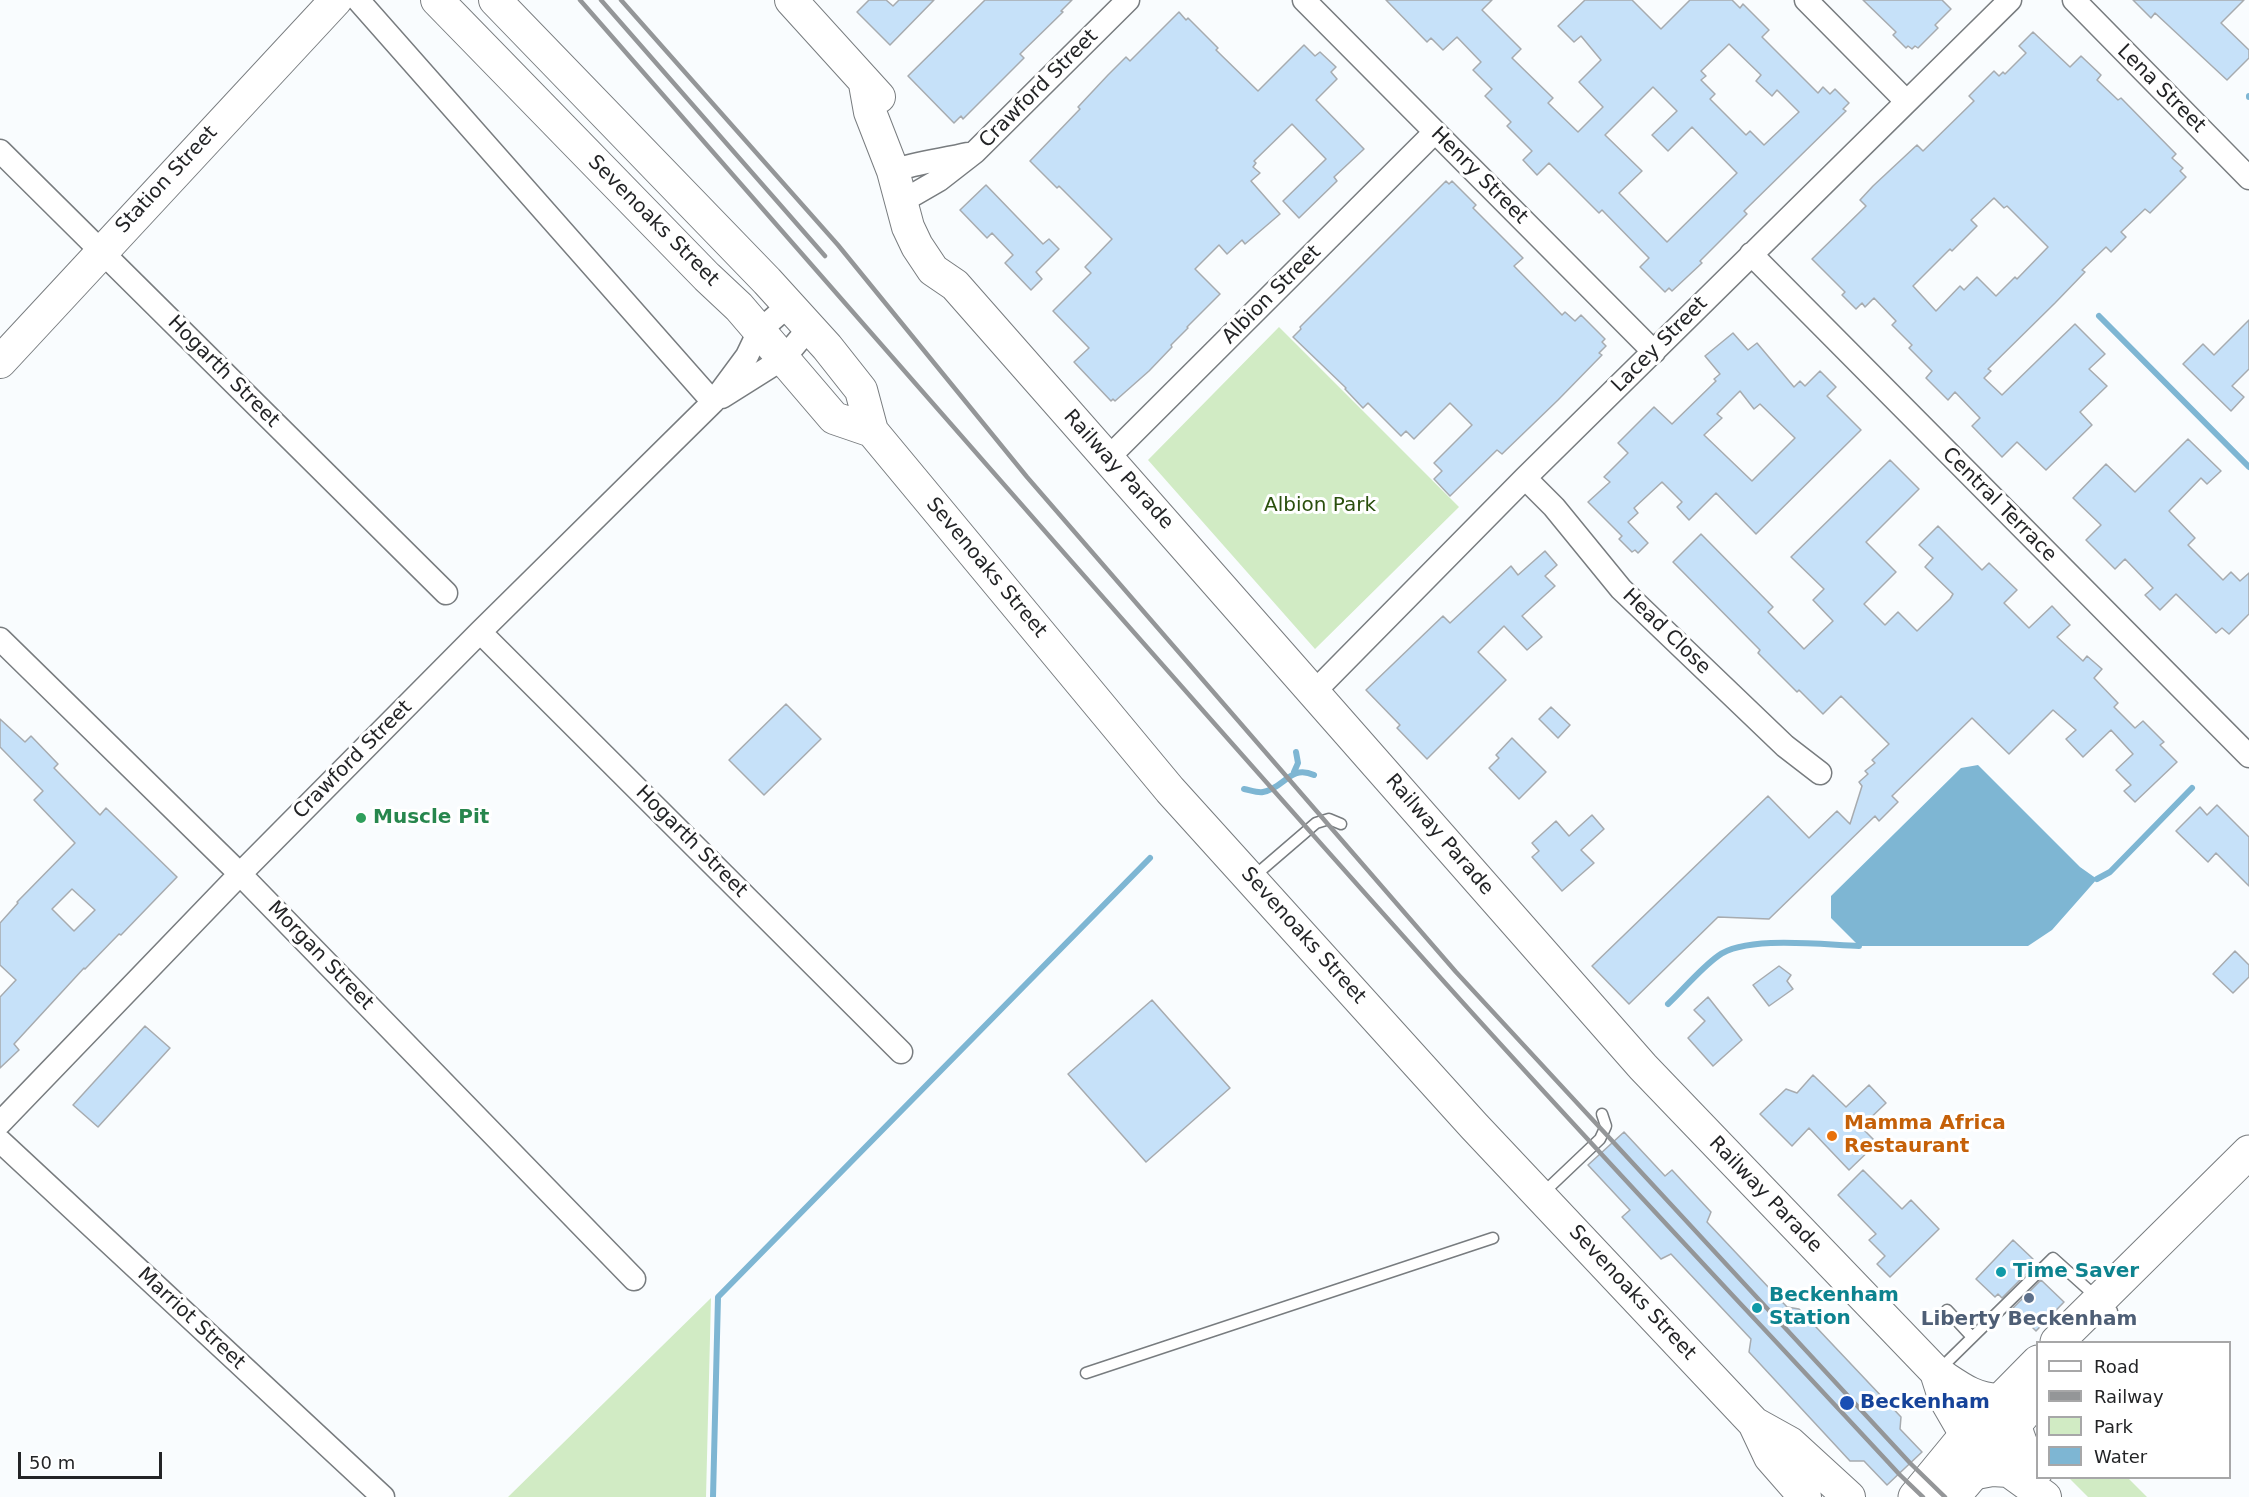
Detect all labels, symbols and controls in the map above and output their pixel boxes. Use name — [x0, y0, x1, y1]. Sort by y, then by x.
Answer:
street label: Crawford Street — [975, 25, 1103, 153]
street label: Lena Street — [2112, 40, 2210, 138]
street label: Station Street — [111, 121, 223, 239]
street label: Henry Street — [1426, 123, 1532, 229]
street label: Sevenoaks Street — [582, 150, 724, 292]
street label: Albion Street — [1218, 241, 1326, 349]
street label: Lacey Street — [1607, 292, 1713, 398]
street label: Hogarth Street — [162, 311, 284, 433]
street label: Railway Parade — [1058, 405, 1178, 535]
street label: Central Terrace — [1937, 443, 2061, 567]
street label: Sevenoaks Street — [920, 493, 1052, 643]
park label: Albion Park — [1264, 494, 1376, 518]
street label: Head Close — [1617, 584, 1715, 680]
street label: Crawford Street — [289, 696, 417, 824]
street label: Railway Parade — [1380, 770, 1498, 900]
street label: Hogarth Street — [630, 781, 752, 903]
place label: Muscle Pit — [373, 806, 489, 830]
marker: Muscle Pit — [354, 811, 368, 825]
street label: Sevenoaks Street — [1235, 863, 1371, 1009]
street label: Morgan Street — [262, 897, 378, 1015]
place label: Mamma Africa Restaurant — [1844, 1112, 2006, 1159]
marker: Mamma Africa Restaurant — [1825, 1129, 1839, 1143]
street label: Railway Parade — [1703, 1132, 1827, 1258]
street label: Sevenoaks Street — [1563, 1221, 1701, 1365]
place label: Time Saver — [2013, 1260, 2139, 1284]
street label: Marriot Street — [132, 1263, 250, 1375]
marker: Time Saver — [1994, 1265, 2008, 1279]
place label: Beckenham Station — [1769, 1284, 1899, 1331]
marker: Liberty Beckenham — [2022, 1291, 2036, 1305]
marker: Beckenham Station — [1750, 1301, 1764, 1315]
place label: Liberty Beckenham — [1921, 1308, 2137, 1332]
legend — [2036, 1341, 2231, 1479]
text: Road — [2094, 1356, 2139, 1377]
text: Railway — [2094, 1386, 2164, 1407]
place label: Beckenham — [1860, 1391, 1990, 1415]
marker: Beckenham — [1838, 1394, 1856, 1412]
text: Park — [2094, 1416, 2133, 1437]
scale bar — [21, 1440, 165, 1478]
text: Water — [2094, 1446, 2147, 1467]
text: 50 m — [29, 1452, 75, 1473]

